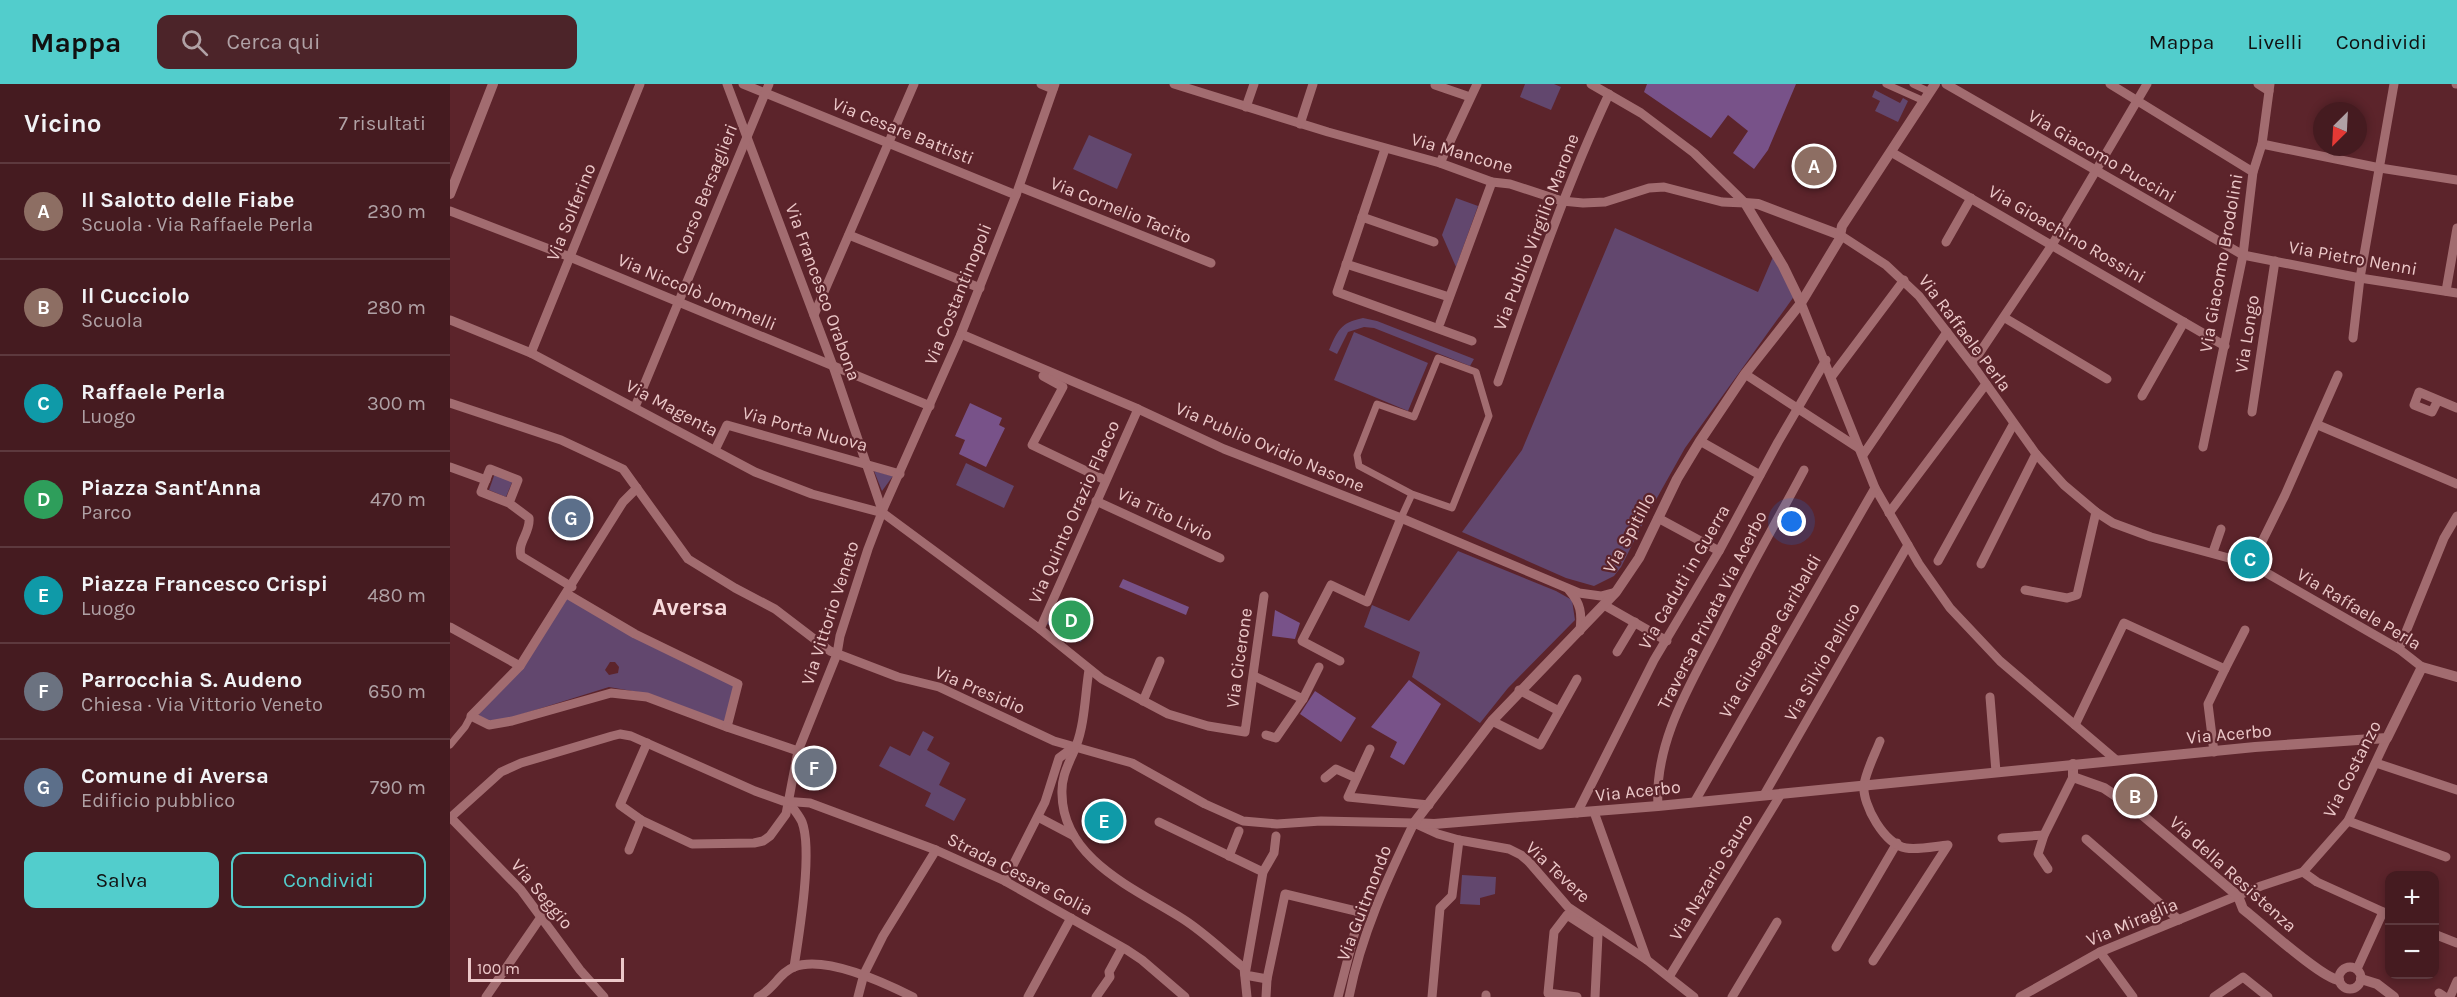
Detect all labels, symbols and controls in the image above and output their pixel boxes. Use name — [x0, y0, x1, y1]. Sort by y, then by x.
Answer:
search box — [157, 15, 577, 69]
text: Mappa — [30, 26, 121, 59]
icon: search — [178, 26, 211, 59]
text: Cerca qui — [226, 29, 321, 55]
text: Mappa — [2149, 30, 2214, 54]
text: Livelli — [2247, 30, 2303, 54]
text: Condividi — [2336, 30, 2427, 54]
street label: Via Cesare Battisti — [829, 93, 977, 169]
north arrow — [2313, 102, 2367, 156]
street label: Via Giacomo Puccini — [2024, 105, 2180, 207]
text: Vicino — [24, 108, 101, 139]
text: 7 risultati — [338, 112, 426, 135]
street label: Corso Bersaglieri — [670, 120, 742, 258]
street label: Via Mancone — [1409, 128, 1515, 178]
street label: Via Publio Virgilio Marone — [1488, 130, 1584, 334]
pin: A — [1794, 144, 1834, 188]
street label: Via Solferino — [541, 160, 601, 264]
street label: Via Cornelio Tacito — [1047, 172, 1195, 248]
street label: Via Giacomo Brodolini — [2194, 172, 2248, 354]
street label: Via Gioachino Rossini — [1984, 180, 2150, 288]
text: Il Salotto delle Fiabe — [81, 187, 294, 213]
text: A — [37, 200, 50, 223]
text: 230 m — [367, 200, 426, 223]
street label: Via Francesco Orabona — [781, 200, 865, 384]
text: Scuola · Via Raffaele Perla — [81, 213, 313, 236]
street label: Via Costantinopoli — [919, 220, 997, 368]
street label: Via Pietro Nenni — [2287, 236, 2419, 280]
street label: Via Niccolò Jommelli — [614, 249, 780, 335]
street label: Via Raffaele Perla — [1914, 270, 2016, 396]
text: Il Cucciolo — [81, 283, 190, 309]
street label: Via Longo — [2230, 293, 2264, 375]
text: B — [37, 296, 50, 319]
text: 280 m — [367, 296, 426, 319]
text: Scuola — [81, 309, 143, 332]
street label: Via Magenta — [622, 374, 722, 442]
text: Raffaele Perla — [81, 379, 225, 405]
text: C — [37, 392, 50, 415]
text: 300 m — [367, 392, 426, 415]
street label: Via Publio Ovidio Nasone — [1172, 397, 1368, 497]
street label: Via Porta Nuova — [740, 402, 870, 456]
text: Luogo — [81, 405, 136, 428]
street label: Via Quinto Orazio Flacco — [1024, 417, 1124, 607]
text: Piazza Sant'Anna — [81, 475, 261, 501]
street label: Via Tito Livio — [1114, 482, 1216, 546]
text: D — [37, 488, 50, 511]
text: 470 m — [370, 488, 426, 511]
street label: Via Spitillo — [1598, 489, 1660, 577]
pin: G — [552, 496, 590, 540]
text: Parco — [81, 501, 132, 524]
street label: Via Caduti in Guerra — [1634, 501, 1734, 653]
street label: Traversa Privata Via Acerbo — [1652, 507, 1772, 713]
your location — [1777, 507, 1806, 536]
pin: C — [2230, 536, 2270, 582]
street label: Via Vittorio Veneto — [796, 538, 864, 688]
street label: Via Giuseppe Garibaldi — [1714, 550, 1826, 722]
street label: Via Raffaele Perla — [2293, 563, 2425, 655]
text: Piazza Francesco Crispi — [81, 571, 328, 597]
text: E — [38, 584, 49, 607]
text: 480 m — [367, 584, 426, 607]
district label: Aversa — [652, 593, 728, 621]
text: Luogo — [81, 597, 136, 620]
pin: D — [1052, 598, 1090, 642]
street label: Via Silvio Pellico — [1779, 599, 1865, 725]
street label: Via Cicerone — [1221, 606, 1257, 710]
street label: Via Presidio — [931, 661, 1029, 719]
text: Parrocchia S. Audeno — [81, 667, 302, 693]
text: F — [38, 680, 49, 703]
text: 650 m — [368, 680, 426, 703]
text: Chiesa · Via Vittorio Veneto — [81, 693, 323, 716]
street label: Via Costanzo — [2318, 717, 2386, 821]
street label: Via Acerbo — [2185, 719, 2273, 749]
pin: F — [794, 746, 834, 790]
text: Comune di Aversa — [81, 763, 269, 789]
pin: B — [2116, 774, 2154, 818]
text: G — [37, 776, 50, 799]
text: 790 m — [370, 776, 426, 799]
street label: Via Acerbo — [1594, 776, 1682, 806]
text: Edificio pubblico — [81, 789, 235, 812]
pin: E — [1084, 798, 1124, 844]
street label: Via Nazario Sauro — [1664, 809, 1758, 945]
street label: Via della Resistenza — [2165, 811, 2301, 937]
street label: Strada Cesare Golia — [944, 828, 1096, 920]
street label: Via Tevere — [1521, 836, 1595, 908]
street label: Via Guitmondo — [1332, 842, 1396, 964]
button: Salva — [24, 852, 219, 908]
button: Condividi — [231, 852, 426, 908]
street label: Via Seggio — [506, 854, 578, 934]
map controls — [2385, 871, 2439, 979]
button: + — [2385, 871, 2439, 925]
street label: Via Miraglia — [2083, 893, 2181, 951]
button: − — [2385, 925, 2439, 979]
scale bar — [468, 955, 624, 982]
text: 100 m — [477, 959, 520, 978]

